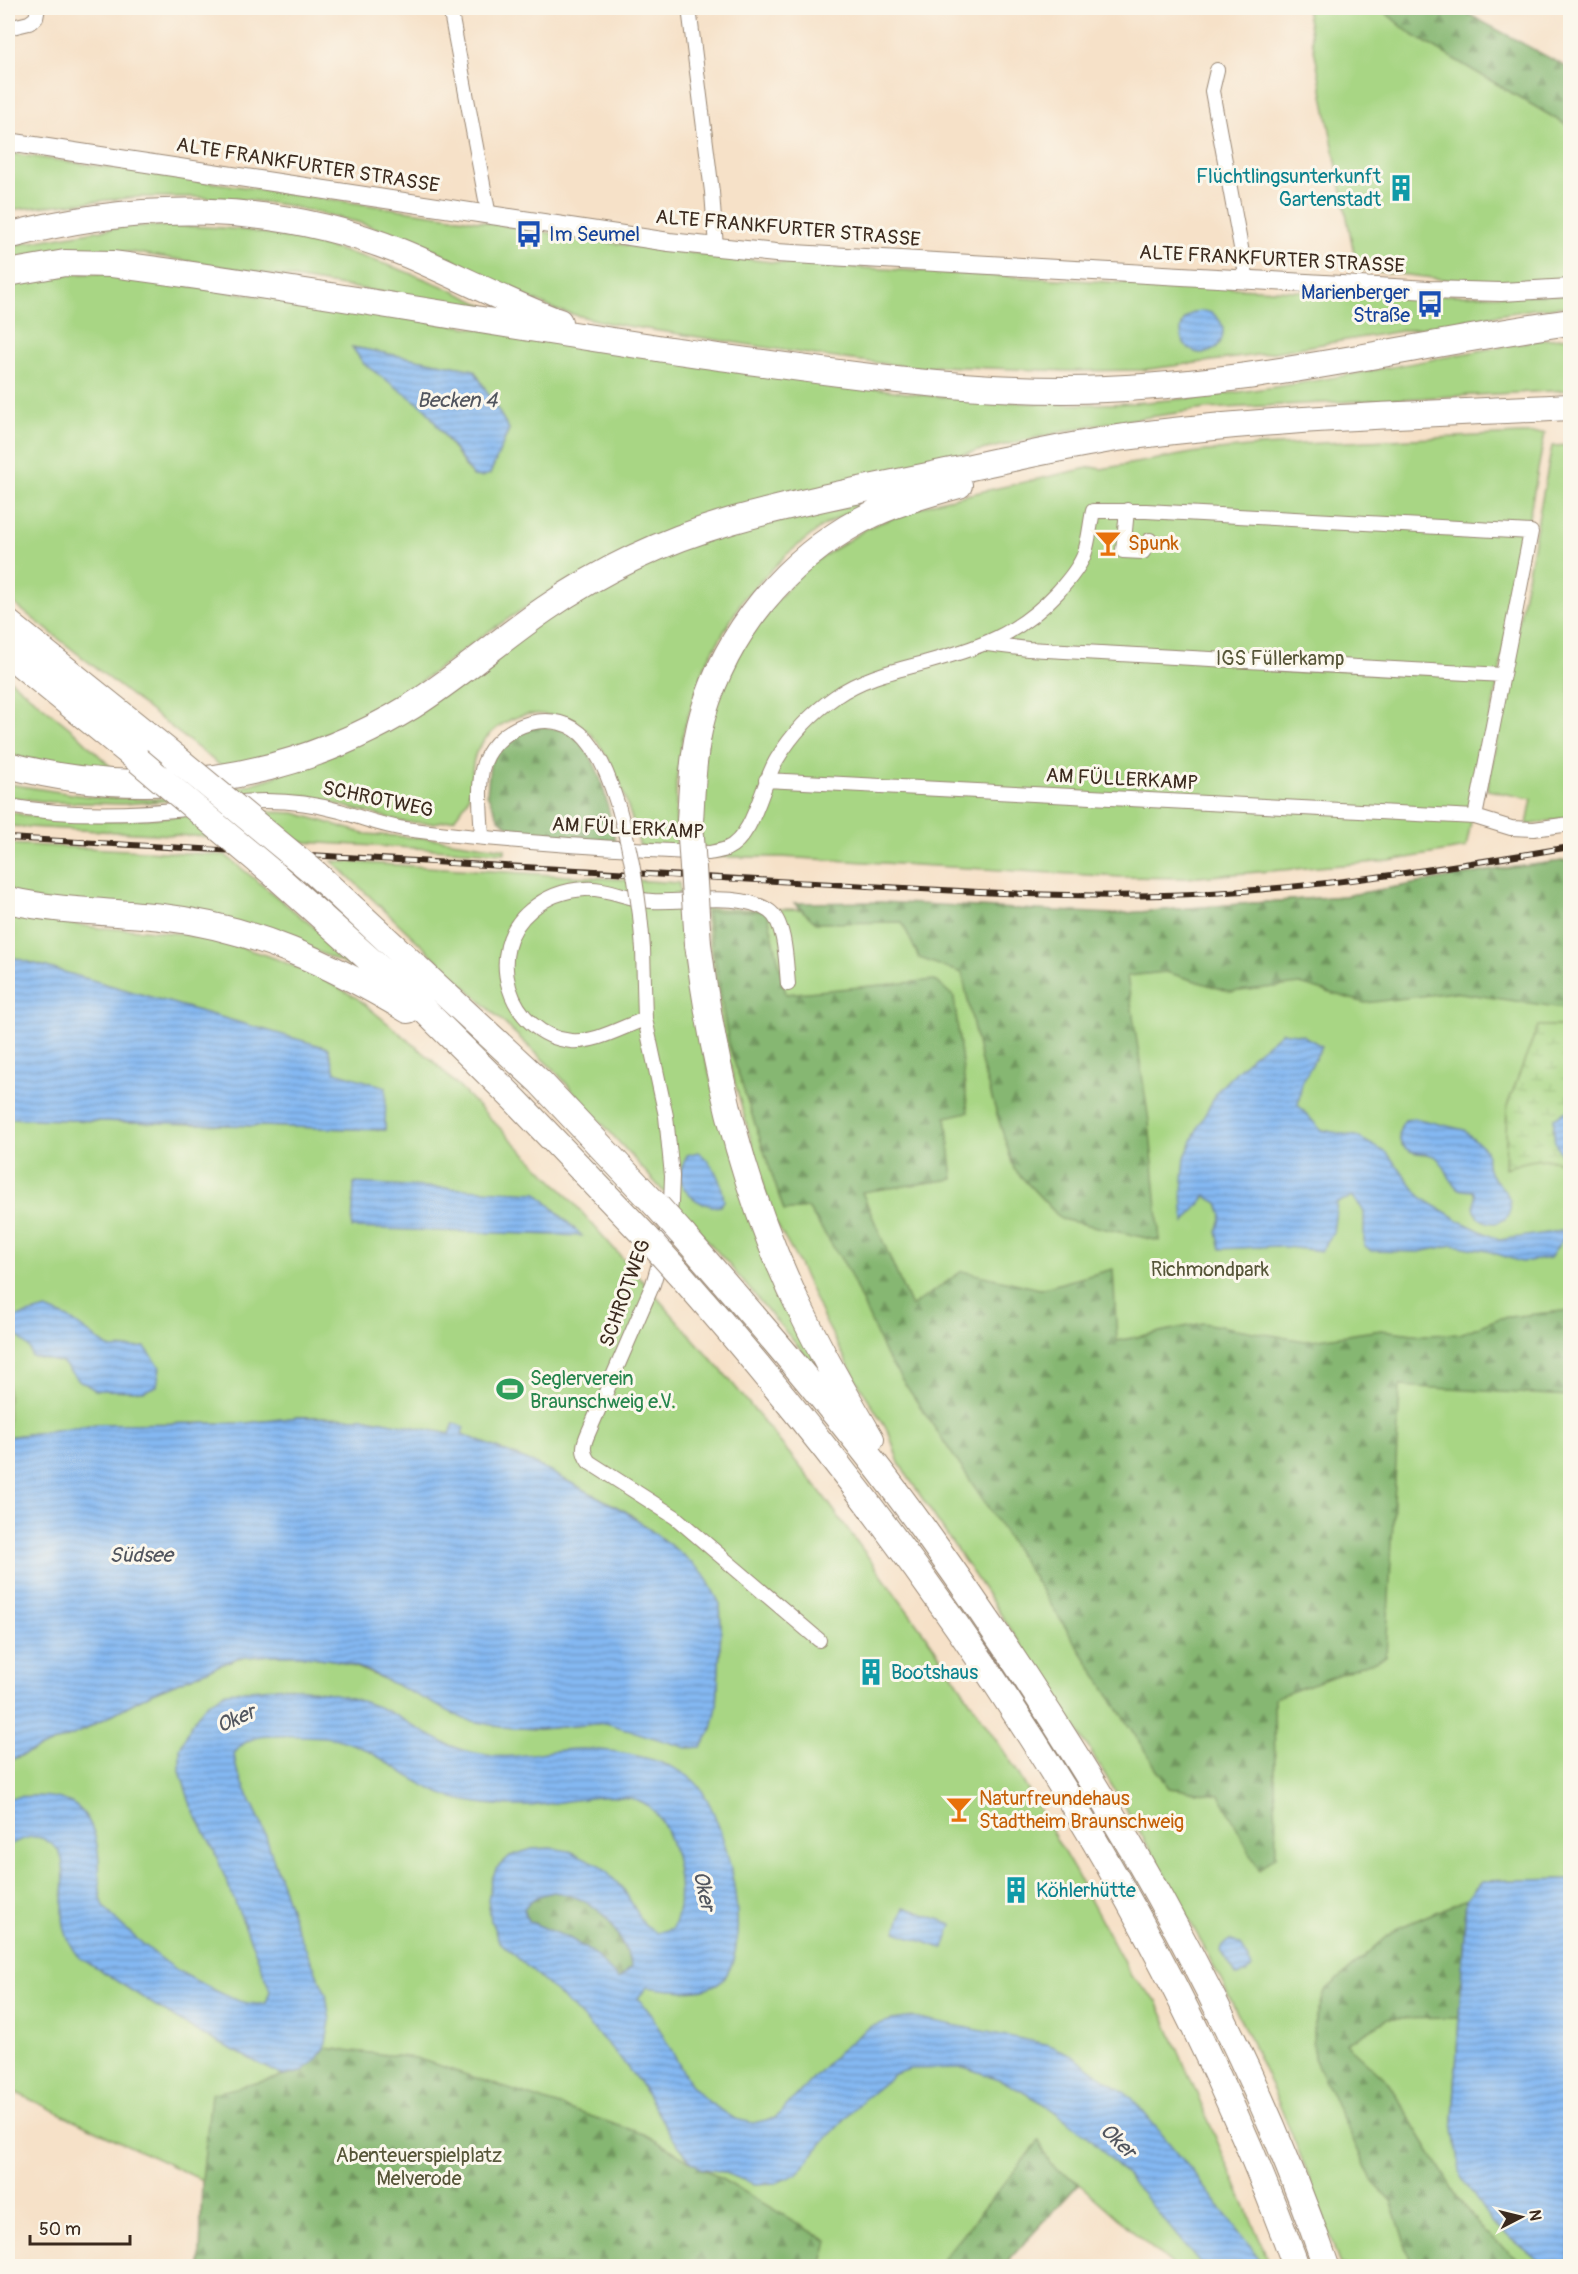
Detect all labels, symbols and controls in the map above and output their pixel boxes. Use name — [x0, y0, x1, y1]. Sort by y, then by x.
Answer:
street label: ALTE FRANKFURTER STRASSE — [175, 132, 441, 198]
place label: Flüchtlingsunterkunft Gartenstadt — [1196, 164, 1382, 212]
building icon: Flüchtlingsunterkunft Gartenstadt — [1386, 173, 1416, 203]
street label: ALTE FRANKFURTER STRASSE — [654, 204, 922, 252]
bus stop icon: Im Seumel — [514, 219, 544, 249]
place label: Im Seumel — [549, 222, 640, 247]
street label: ALTE FRANKFURTER STRASSE — [1139, 240, 1405, 278]
place label: Marienberger Straße — [1301, 280, 1410, 328]
bus stop icon: Marienberger Straße — [1415, 289, 1445, 319]
water label: Becken 4 — [417, 387, 498, 414]
bar icon: Spunk — [1093, 528, 1123, 558]
place label: Spunk — [1128, 531, 1179, 556]
park label: IGS Füllerkamp — [1216, 646, 1344, 671]
street label: AM FÜLLERKAMP — [1045, 763, 1199, 795]
street label: SCHROTWEG — [320, 775, 436, 823]
street label: AM FÜLLERKAMP — [551, 812, 705, 844]
street label: SCHROTWEG — [594, 1236, 656, 1350]
park label: Richmondpark — [1151, 1257, 1270, 1282]
place label: Seglerverein Braunschweig e.V. — [530, 1366, 676, 1414]
sports icon: Seglerverein Braunschweig e.V. — [495, 1374, 525, 1404]
water label: Südsee — [109, 1542, 175, 1569]
building icon: Bootshaus — [856, 1657, 886, 1687]
place label: Bootshaus — [891, 1660, 978, 1685]
water label: Oker — [212, 1698, 262, 1739]
place label: Naturfreundehaus Stadtheim Braunschweig — [979, 1786, 1184, 1834]
bar icon: Naturfreundehaus Stadtheim Braunschweig — [944, 1794, 974, 1824]
water label: Oker — [687, 1869, 722, 1916]
building icon: Köhlerhütte — [1001, 1875, 1031, 1905]
place label: Köhlerhütte — [1036, 1878, 1136, 1903]
water label: Oker — [1094, 2117, 1144, 2166]
park label: Abenteuerspielplatz Melverode — [336, 2143, 502, 2191]
north arrow — [1491, 2187, 1551, 2247]
scale bar — [30, 2208, 130, 2246]
text: N — [1524, 2209, 1546, 2222]
text: 50 m — [39, 2218, 81, 2241]

